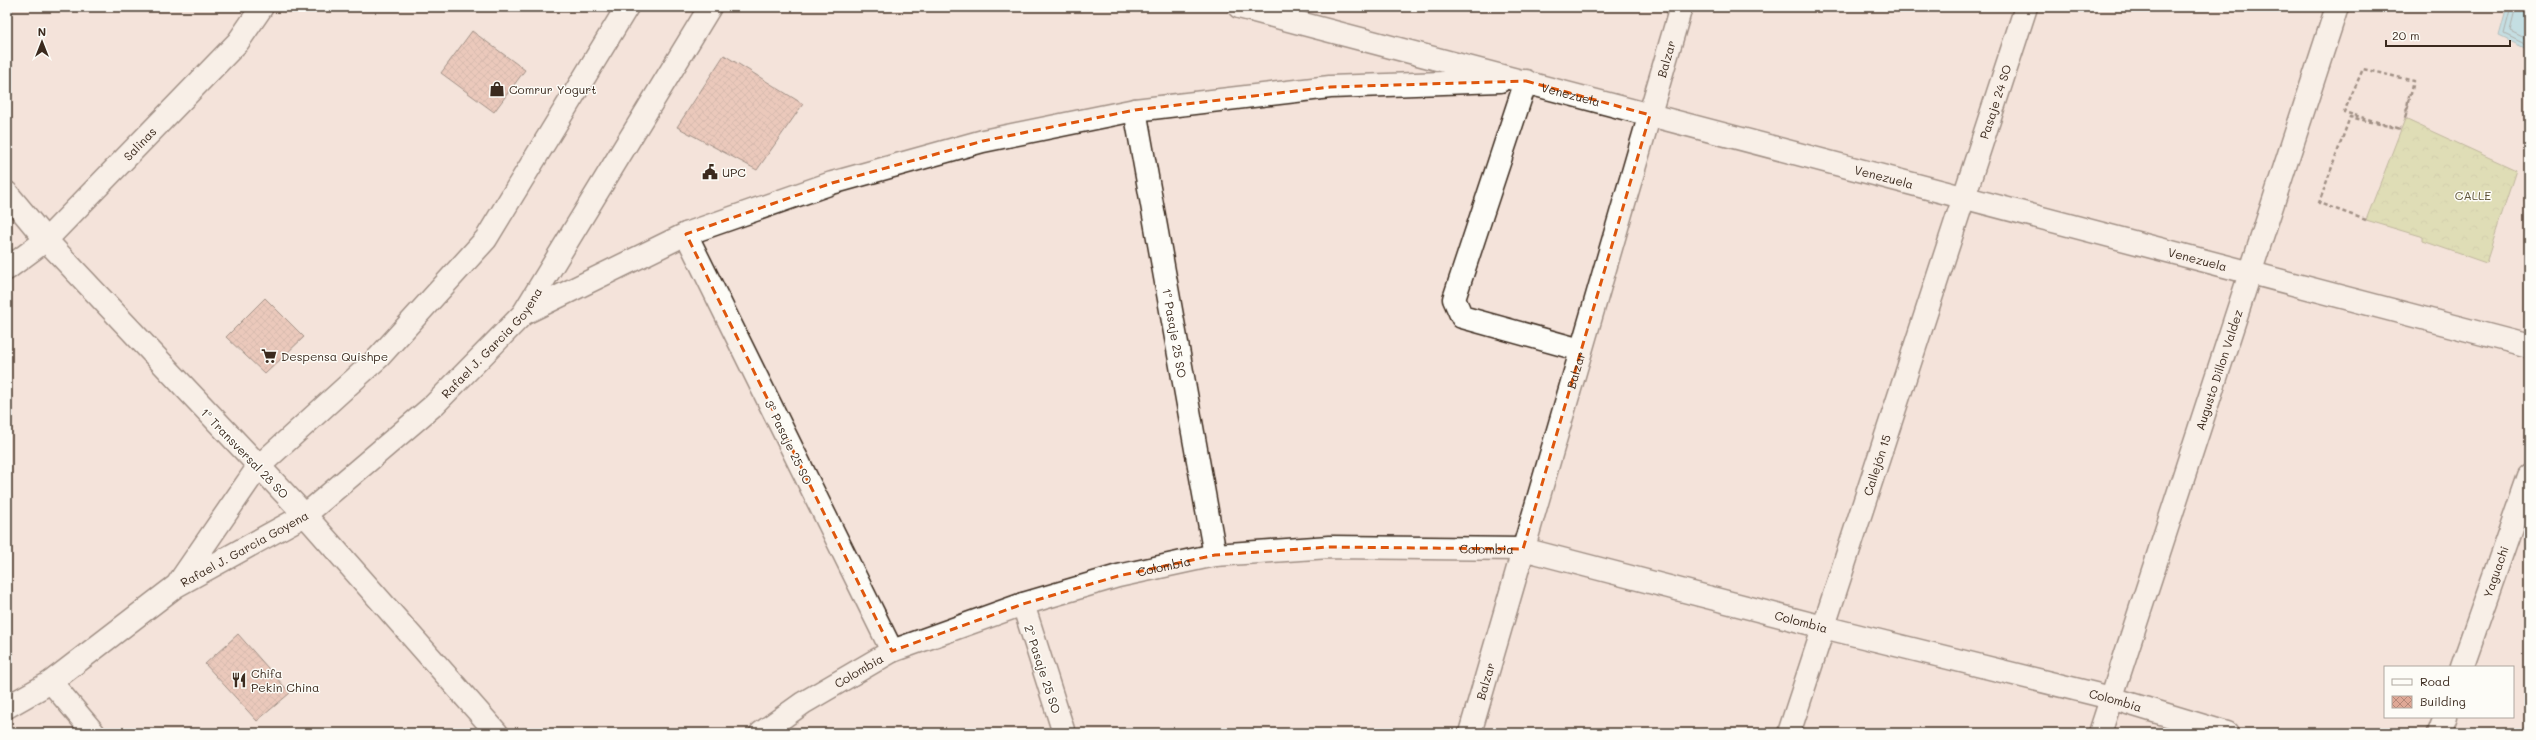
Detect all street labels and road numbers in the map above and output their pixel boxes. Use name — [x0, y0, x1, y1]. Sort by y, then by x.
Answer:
street label: Balzar — [1653, 38, 1679, 79]
street label: Pasaje 24 SO — [1975, 63, 2015, 141]
street label: Venezuela — [1539, 79, 1602, 110]
street label: Salinas — [120, 123, 160, 164]
street label: Venezuela — [1853, 161, 1915, 192]
street label: Venezuela — [2166, 243, 2229, 274]
street label: Rafael J. Garcia Goyena — [437, 284, 545, 401]
street label: 1º Pasaje 25 SO — [1159, 287, 1191, 379]
street label: Augusto Dillon Valdez — [2191, 307, 2246, 432]
street label: Balzar — [1562, 349, 1589, 391]
street label: 3º Pasaje 25 SO — [762, 397, 816, 487]
street label: 1º Transversal 28 SO — [198, 404, 292, 502]
street label: Callejón 15 — [1859, 432, 1894, 498]
street label: Rafael J. Garcia Goyena — [177, 507, 311, 590]
street label: Colombia — [1459, 540, 1514, 557]
street label: Yaguachi — [2479, 544, 2512, 600]
street label: Colombia — [1136, 552, 1192, 580]
street label: Colombia — [1773, 607, 1829, 636]
street label: 2º Pasaje 25 SO — [1021, 623, 1065, 715]
street label: Colombia — [831, 650, 886, 691]
street label: Balzar — [1472, 661, 1498, 702]
street label: Colombia — [2088, 685, 2144, 715]

